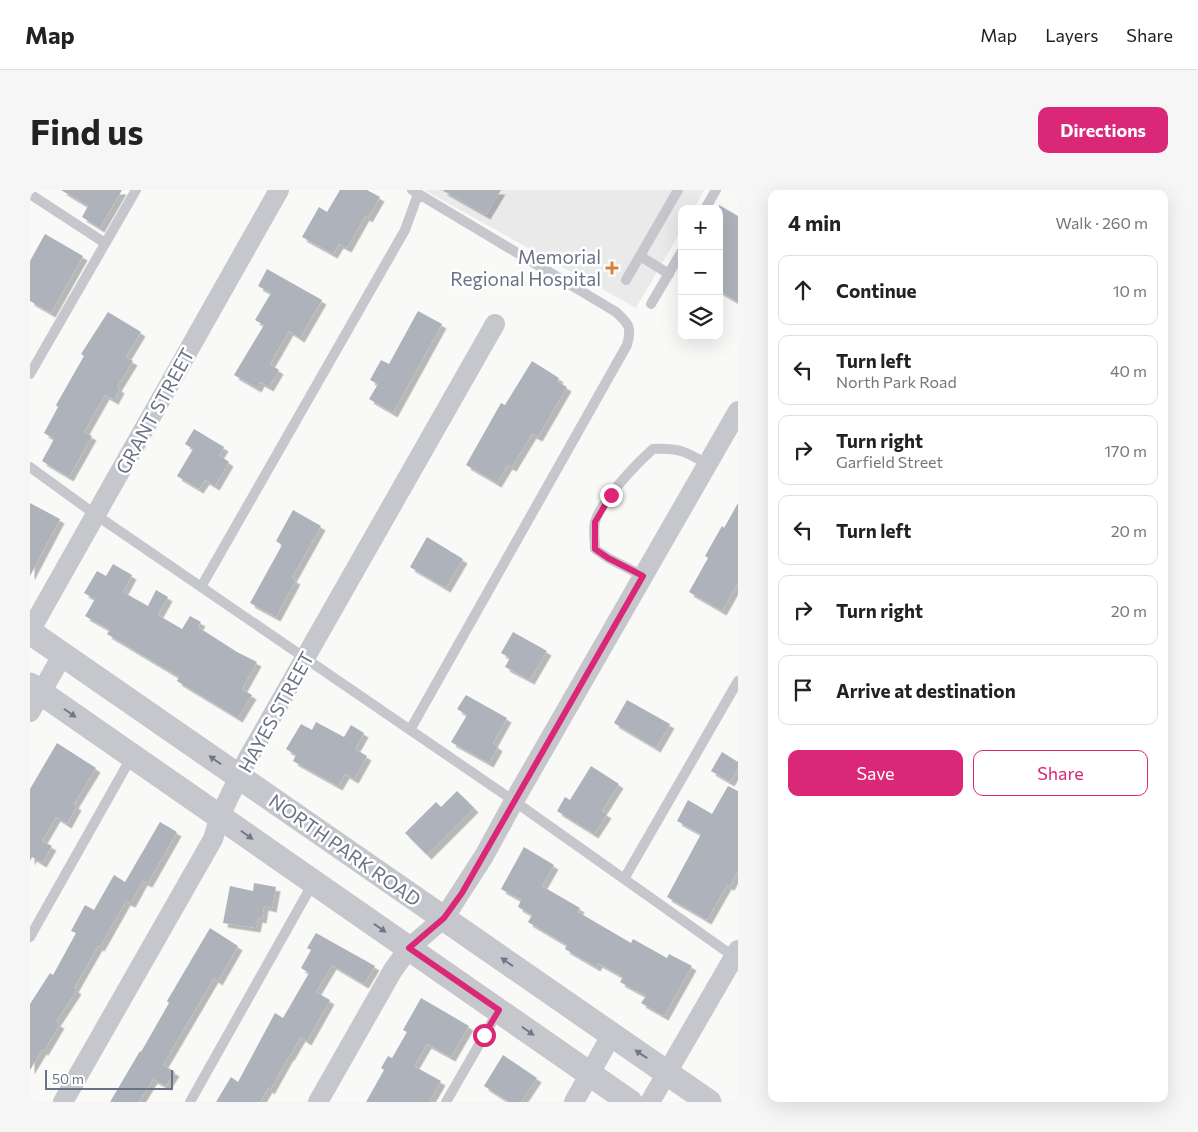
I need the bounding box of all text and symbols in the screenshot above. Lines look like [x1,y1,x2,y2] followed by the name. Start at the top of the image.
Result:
[25,20,75,49] text: Map
[980,24,1017,46] text: Map
[1045,24,1098,46] text: Layers
[1126,24,1173,46] text: Share
[1038,107,1168,153] button: Directions
[30,109,144,152] text: Find us
[678,205,723,340] map controls
[678,205,723,250] button: +
[788,210,841,235] text: 4 min
[1056,213,1148,232] text: Walk · 260 m
[450,245,601,290] place label: Memorial Regional Hospital
[678,250,723,295] button: −
[605,261,619,275] marker: Memorial Regional Hospital
[789,276,817,304] icon: ahead
[836,279,916,302] text: Continue
[1113,281,1147,300] text: 10 m
[678,295,723,340] button: layers
[110,344,199,478] street label: GRANT STREET
[836,349,911,372] text: Turn left
[789,356,817,384] icon: left
[1110,361,1147,380] text: 40 m
[836,372,957,391] text: North Park Road
[836,429,923,452] text: Turn right
[789,436,817,464] icon: right
[1104,441,1147,460] text: 170 m
[836,452,943,471] text: Garfield Street
[600,484,623,507] route end
[789,516,817,544] icon: left
[836,519,911,542] text: Turn left
[1111,521,1147,540] text: 20 m
[789,596,817,624] icon: right
[836,599,923,622] text: Turn right
[1111,601,1147,620] text: 20 m
[233,647,318,776] street label: HAYES STREET
[789,676,817,704] icon: arrive
[836,679,1016,702] text: Arrive at destination
[63,708,77,718] one-way arrow
[788,750,963,796] button: Save
[973,750,1148,796] button: Share
[208,755,222,765] one-way arrow
[265,789,426,911] street label: NORTH PARK ROAD
[240,830,254,840] one-way arrow
[374,923,387,933] one-way arrow
[500,957,514,967] one-way arrow
[473,1024,496,1047] route start
[521,1026,535,1036] one-way arrow
[634,1049,647,1059] one-way arrow
[45,1067,172,1090] scale bar
[52,1070,84,1087] text: 50 m

